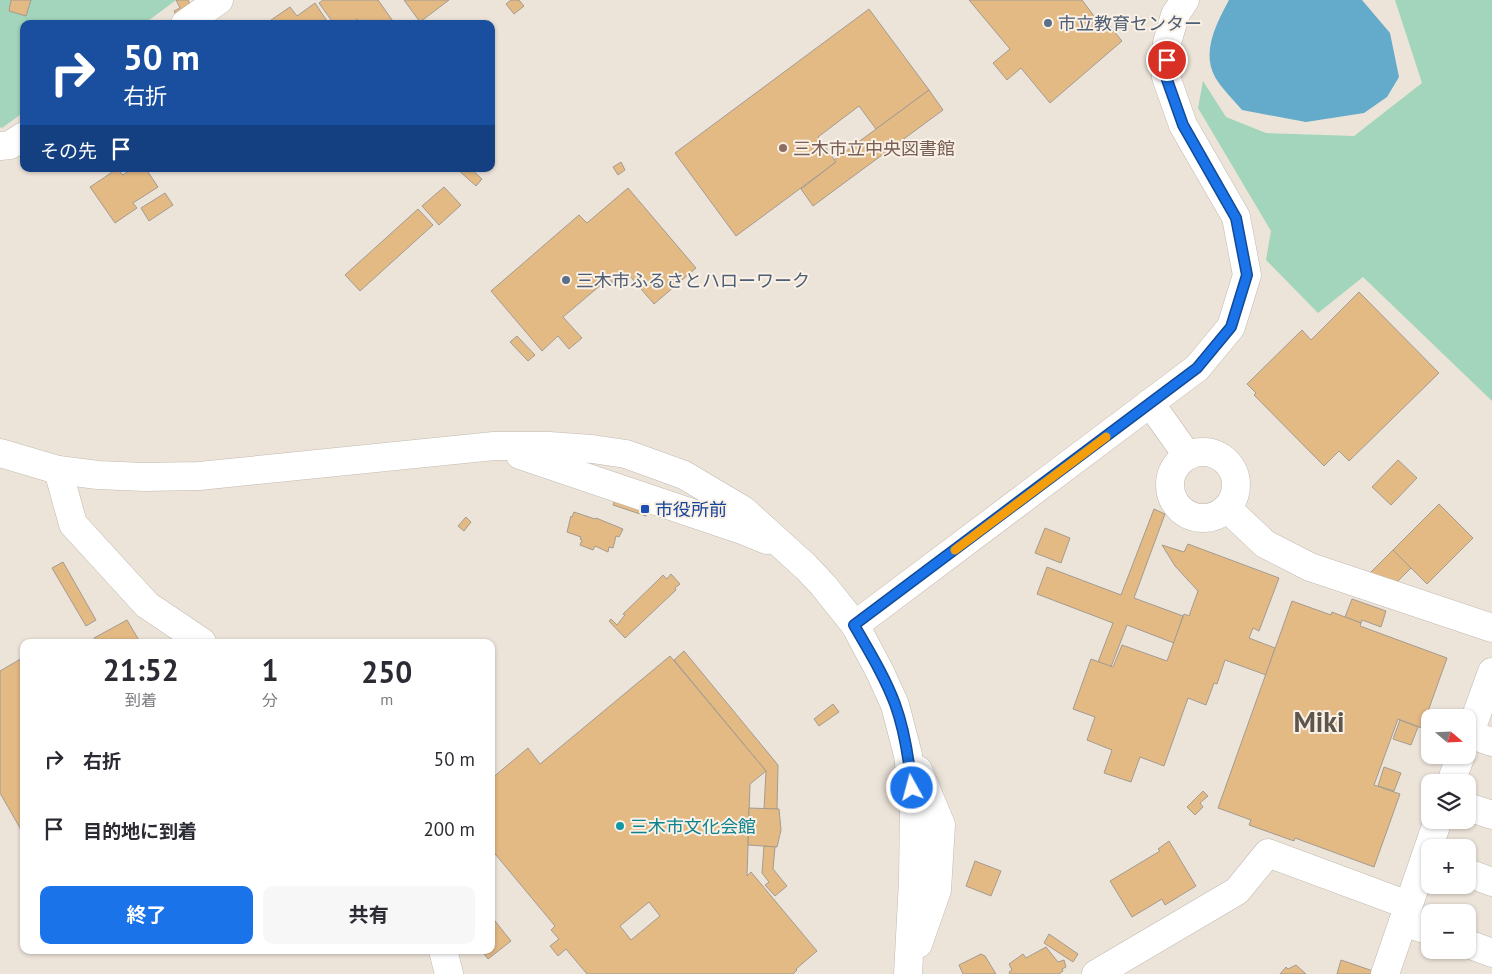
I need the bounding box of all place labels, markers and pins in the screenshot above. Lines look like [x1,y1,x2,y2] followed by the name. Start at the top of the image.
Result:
[1058,12,1202,35] place label: 市立教育センター
[1042,17,1054,29] marker: 市立教育センター
[1146,39,1188,81] pin
[793,137,955,160] place label: 三木市立中央図書館
[777,142,789,154] marker: 三木市立中央図書館
[576,269,810,292] place label: 三木市ふるさとハローワーク
[560,274,572,286] marker: 三木市ふるさとハローワーク
[655,498,727,521] place label: 市役所前
[639,503,651,515] marker: 市役所前
[630,815,756,838] place label: 三木市文化会館
[614,820,626,832] marker: 三木市文化会館

